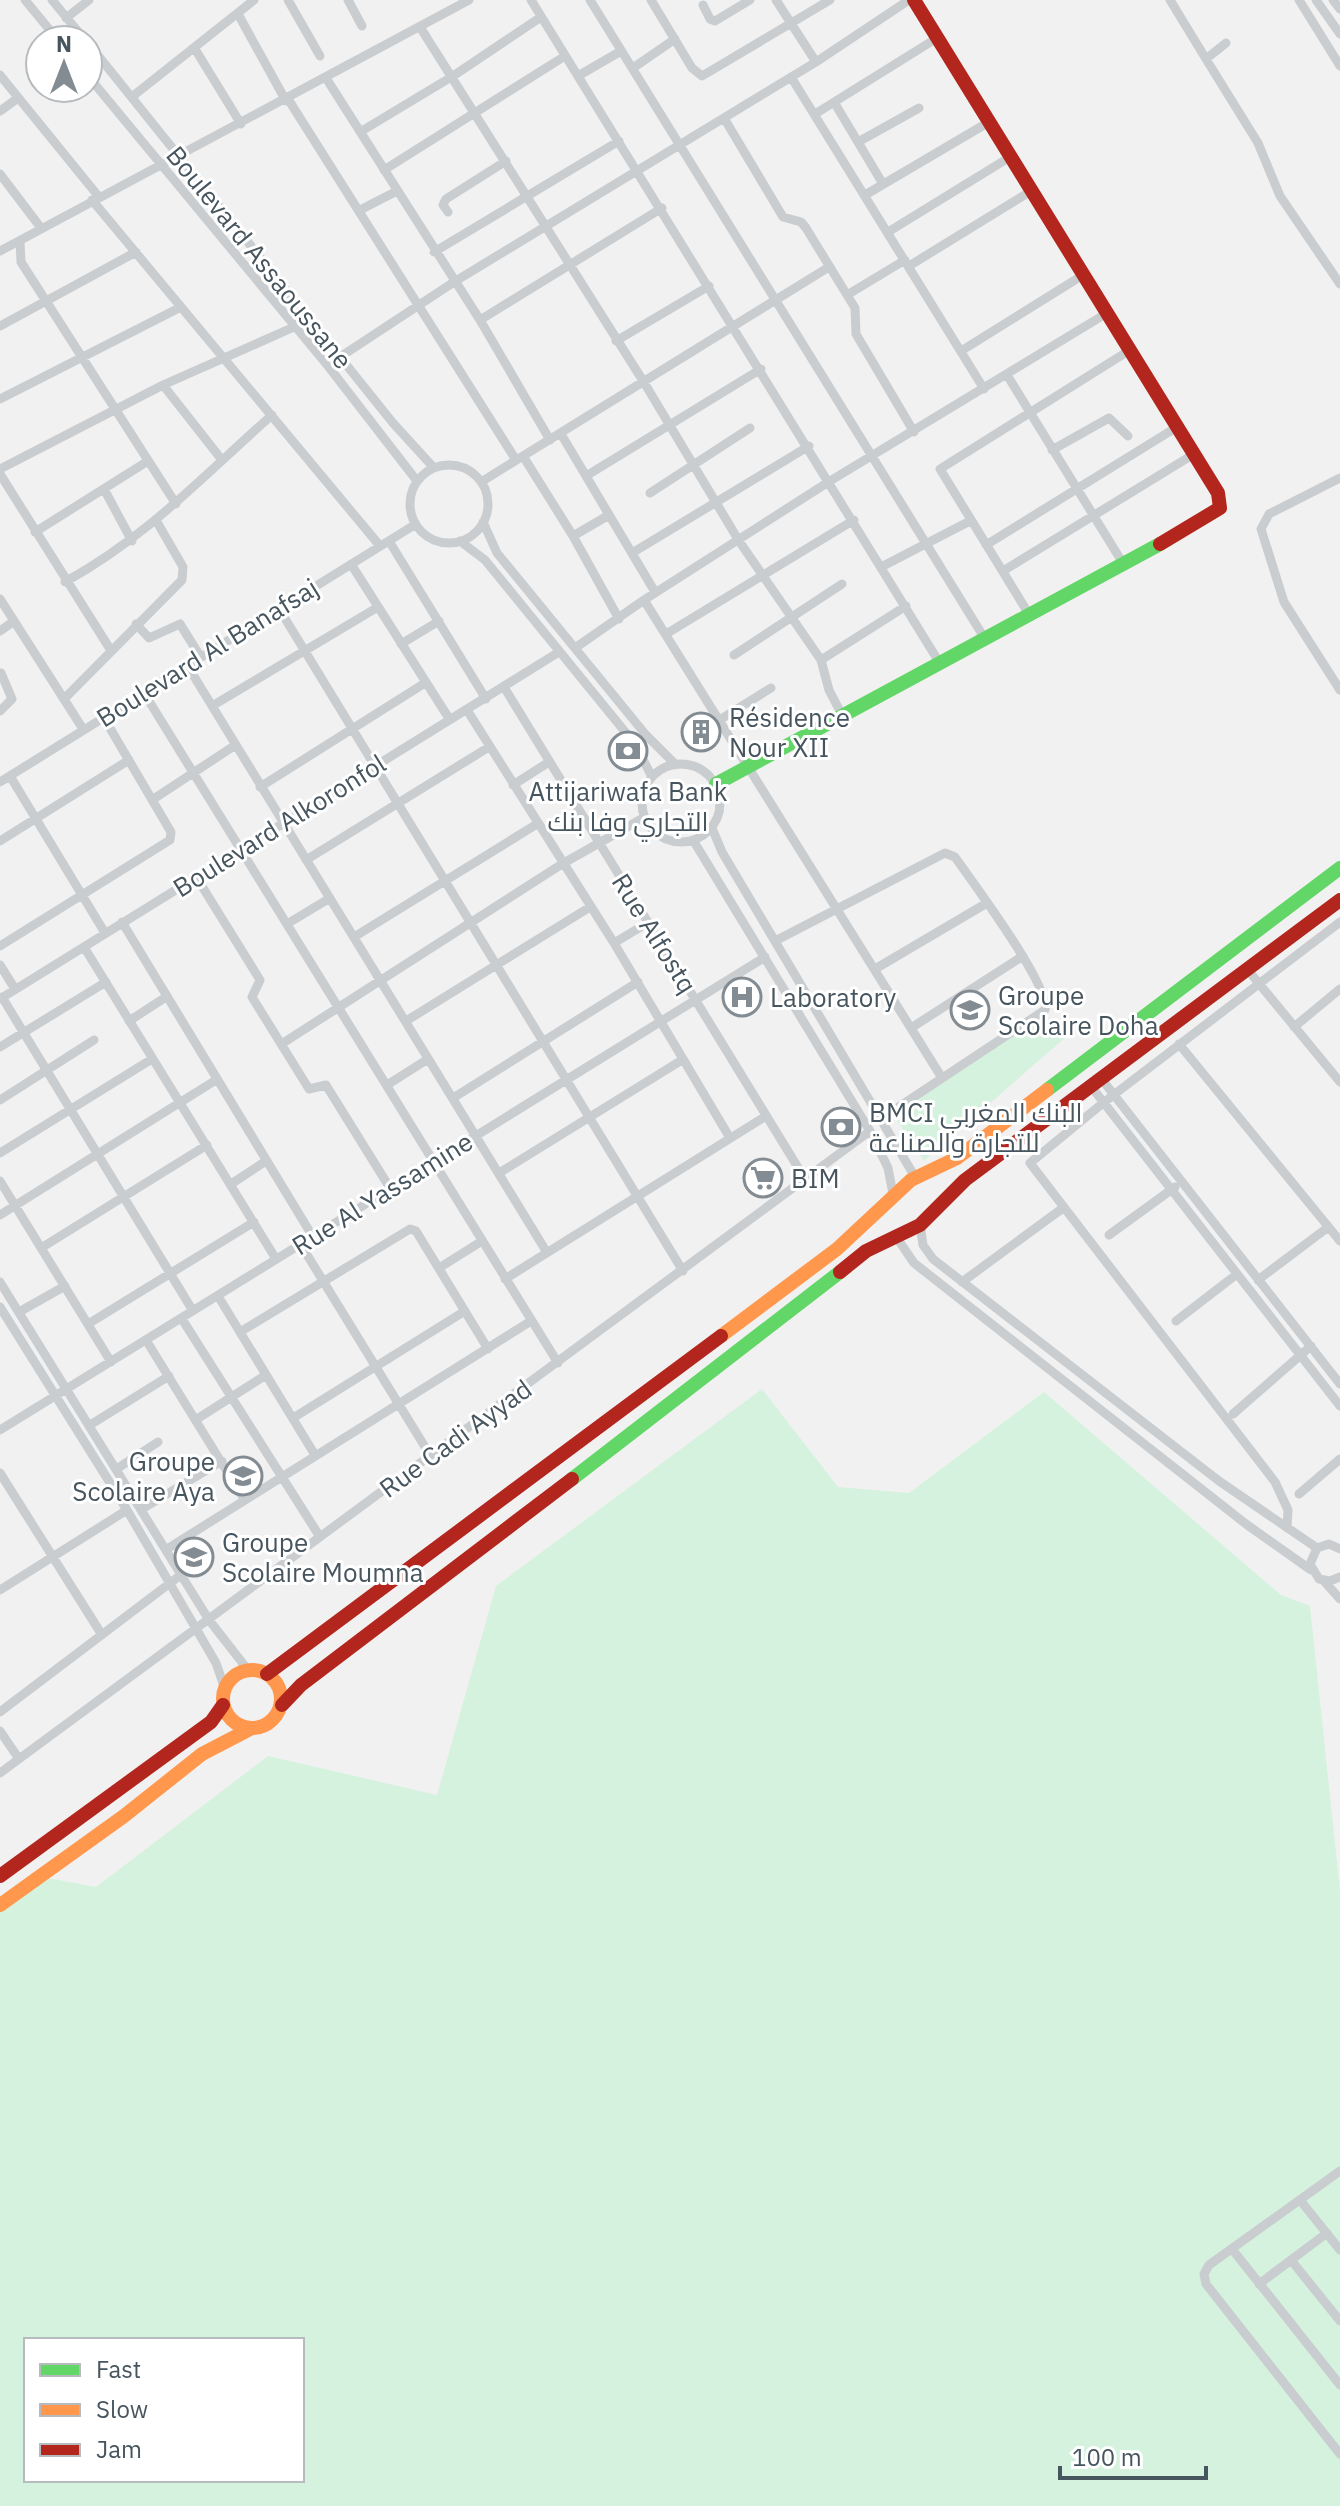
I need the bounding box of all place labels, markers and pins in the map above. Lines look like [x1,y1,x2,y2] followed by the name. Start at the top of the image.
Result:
[729,700,850,764] place label: Résidence Nour XII
[680,711,722,753] building icon: Résidence Nour XII
[607,730,649,772] bank icon: Attijariwafa Bank التجاري وفا بنك
[529,774,728,842] place label: Attijariwafa Bank التجاري وفا بنك
[721,976,763,1018] hospital icon: Laboratory
[998,978,1159,1042] place label: Groupe Scolaire Doha
[770,980,896,1014] place label: Laboratory
[949,989,991,1031] school or university icon: Groupe Scolaire Doha
[869,1095,1083,1159] place label: BMCI البنك المغربي للتجارة والصناعة
[820,1106,862,1148] bank icon: BMCI البنك المغربي للتجارة والصناعة
[742,1157,784,1199] supermarket icon: BIM
[791,1161,840,1195] place label: BIM
[72,1444,215,1508] place label: Groupe Scolaire Aya
[222,1455,264,1497] school or university icon: Groupe Scolaire Aya
[222,1525,424,1589] place label: Groupe Scolaire Moumna
[173,1536,215,1578] school or university icon: Groupe Scolaire Moumna

